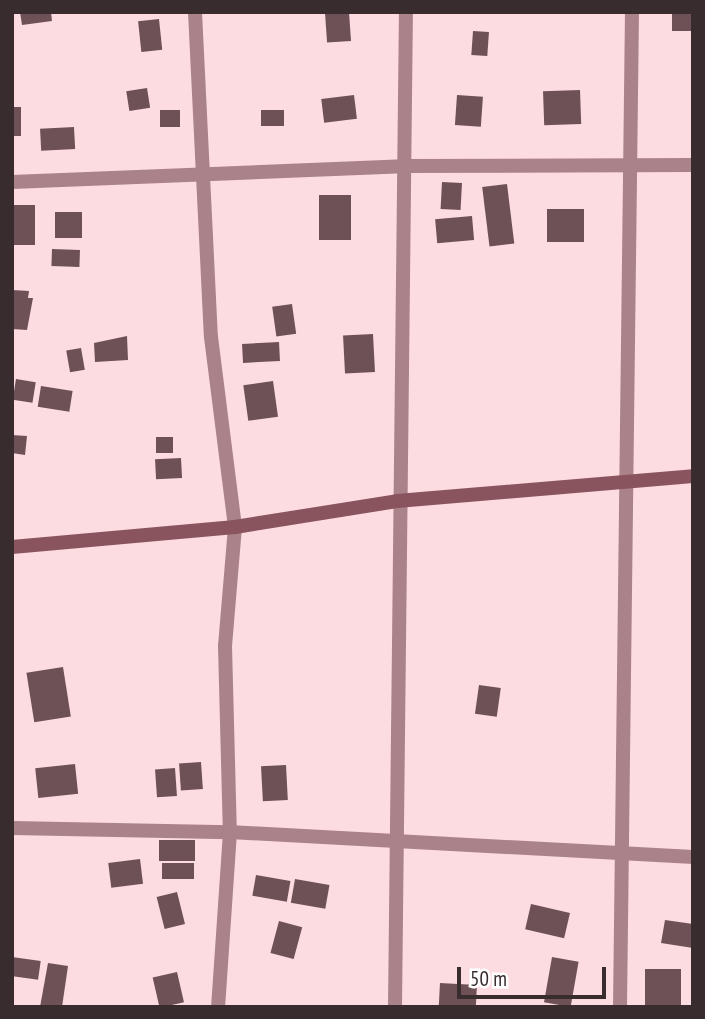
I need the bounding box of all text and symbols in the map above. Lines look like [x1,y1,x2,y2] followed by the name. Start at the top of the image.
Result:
[460,953,609,997] scale bar
[470,965,507,992] text: 50 m

